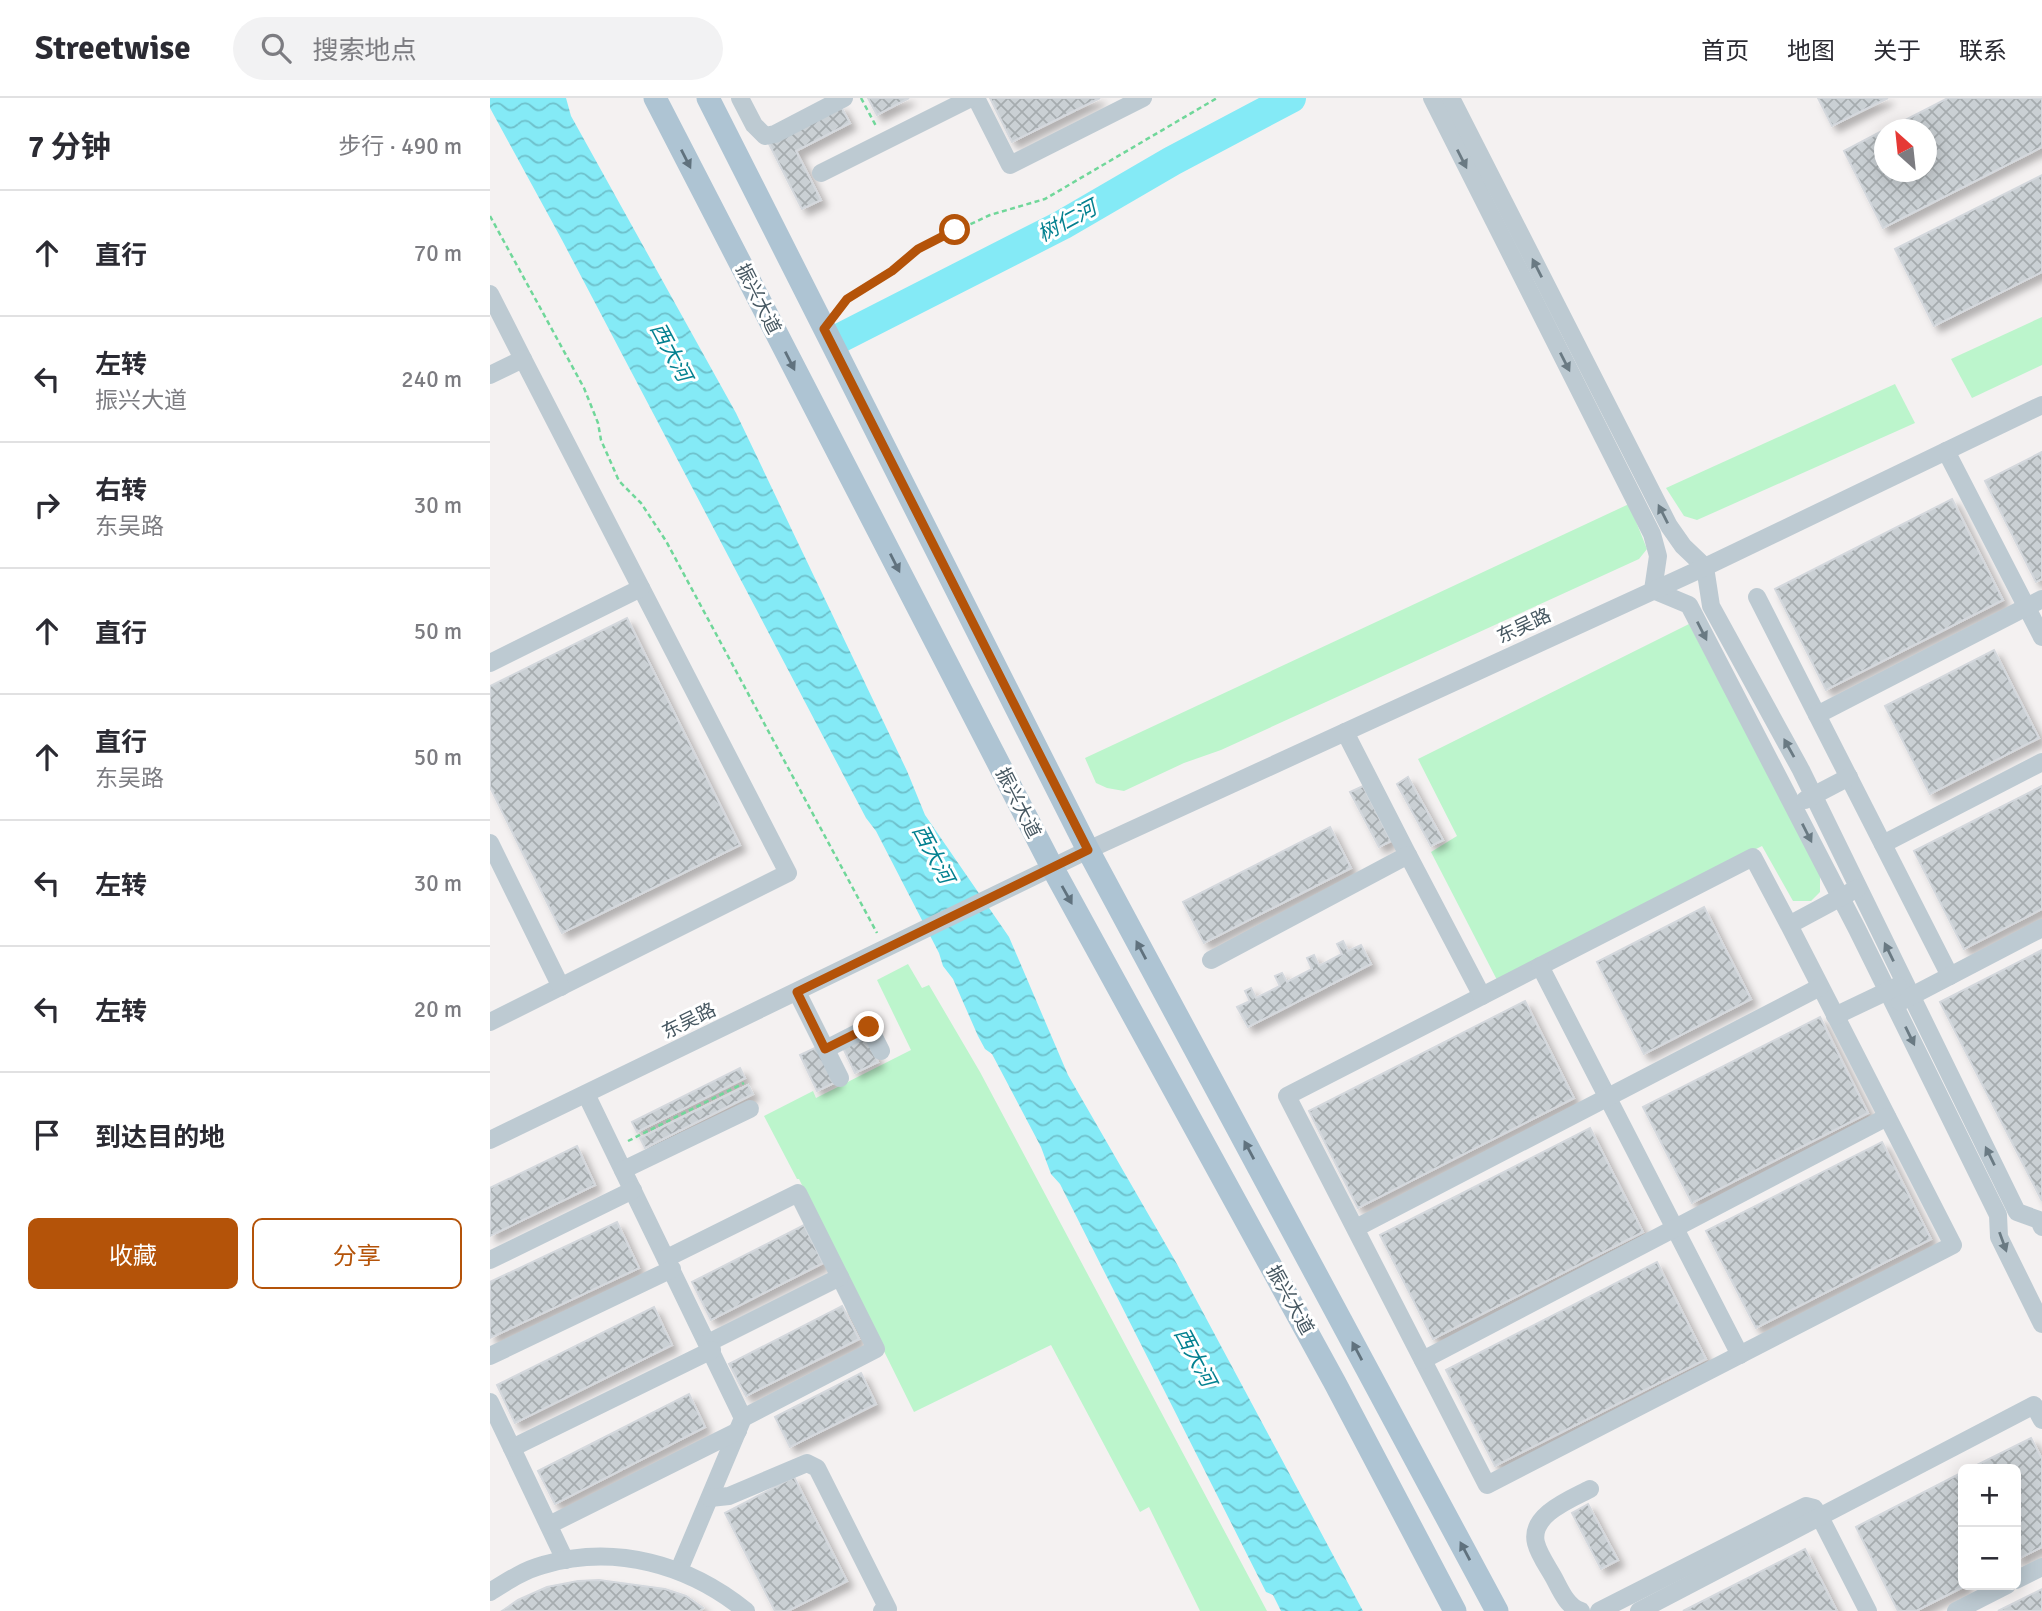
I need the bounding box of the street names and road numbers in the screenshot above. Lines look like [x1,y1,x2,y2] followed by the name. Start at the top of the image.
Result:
[730,260,786,338] street label: 振兴大道
[1493,603,1555,649] street label: 东吴路
[990,764,1046,842] street label: 振兴大道
[658,998,720,1044] street label: 东吴路
[1261,1261,1319,1339] street label: 振兴大道

